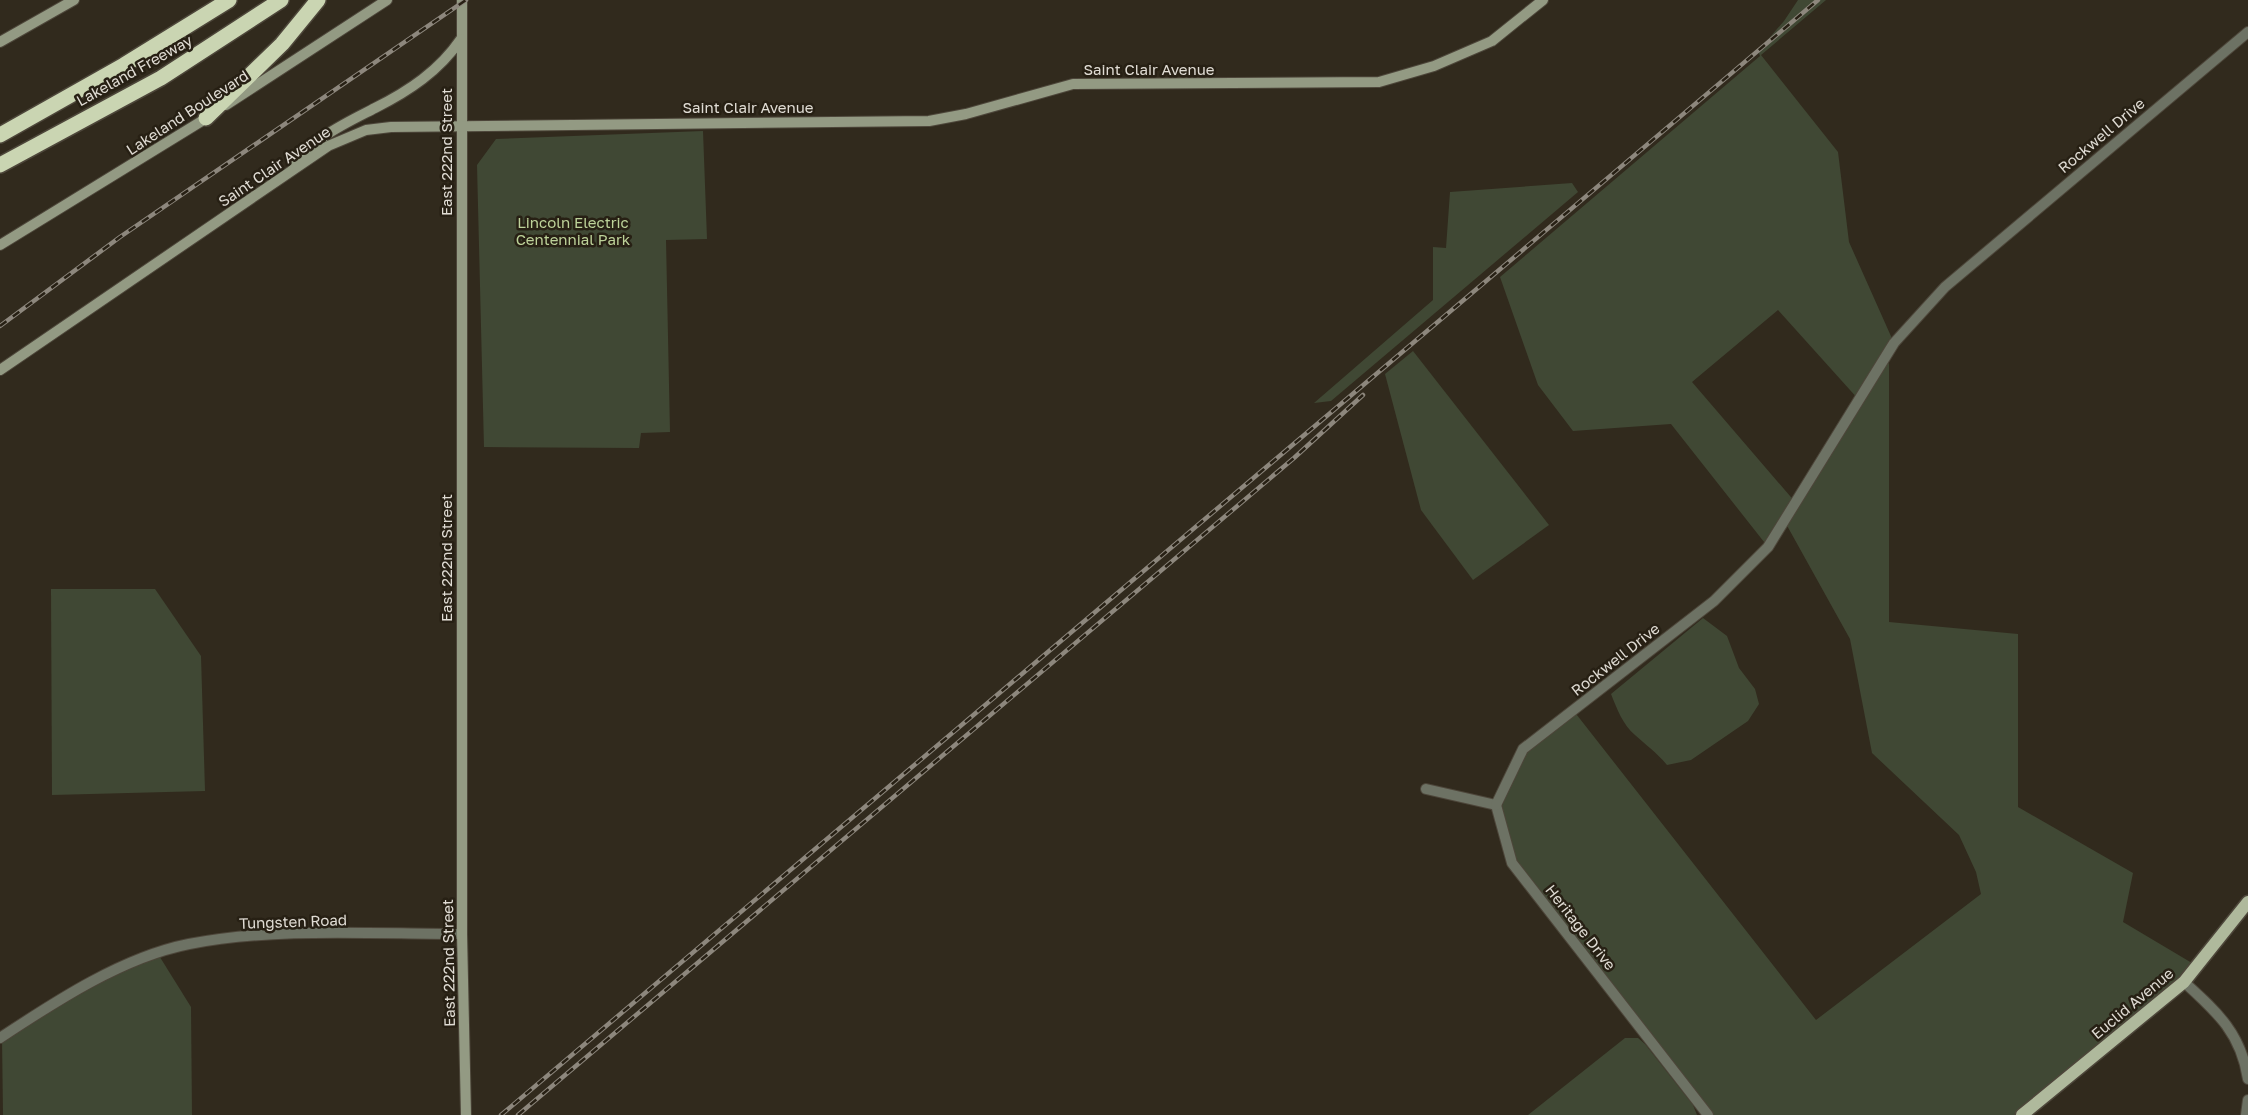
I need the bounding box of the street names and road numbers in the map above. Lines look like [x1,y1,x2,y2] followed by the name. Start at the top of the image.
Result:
[73,30,196,109] street label: Lakeland Freeway
[1084,60,1215,78] street label: Saint Clair Avenue
[123,66,251,158] street label: Lakeland Boulevard
[437,88,455,216] street label: East 222nd Street
[2054,94,2148,176] street label: Rockwell Drive
[683,98,814,116] street label: Saint Clair Avenue
[215,122,334,210] street label: Saint Clair Avenue
[437,494,455,622] street label: East 222nd Street
[1567,619,1663,699] street label: Rockwell Drive
[1542,881,1620,973] street label: Heritage Drive
[438,899,458,1027] street label: East 222nd Street
[239,910,347,932] street label: Tungsten Road
[2087,963,2177,1042] street label: Euclid Avenue

